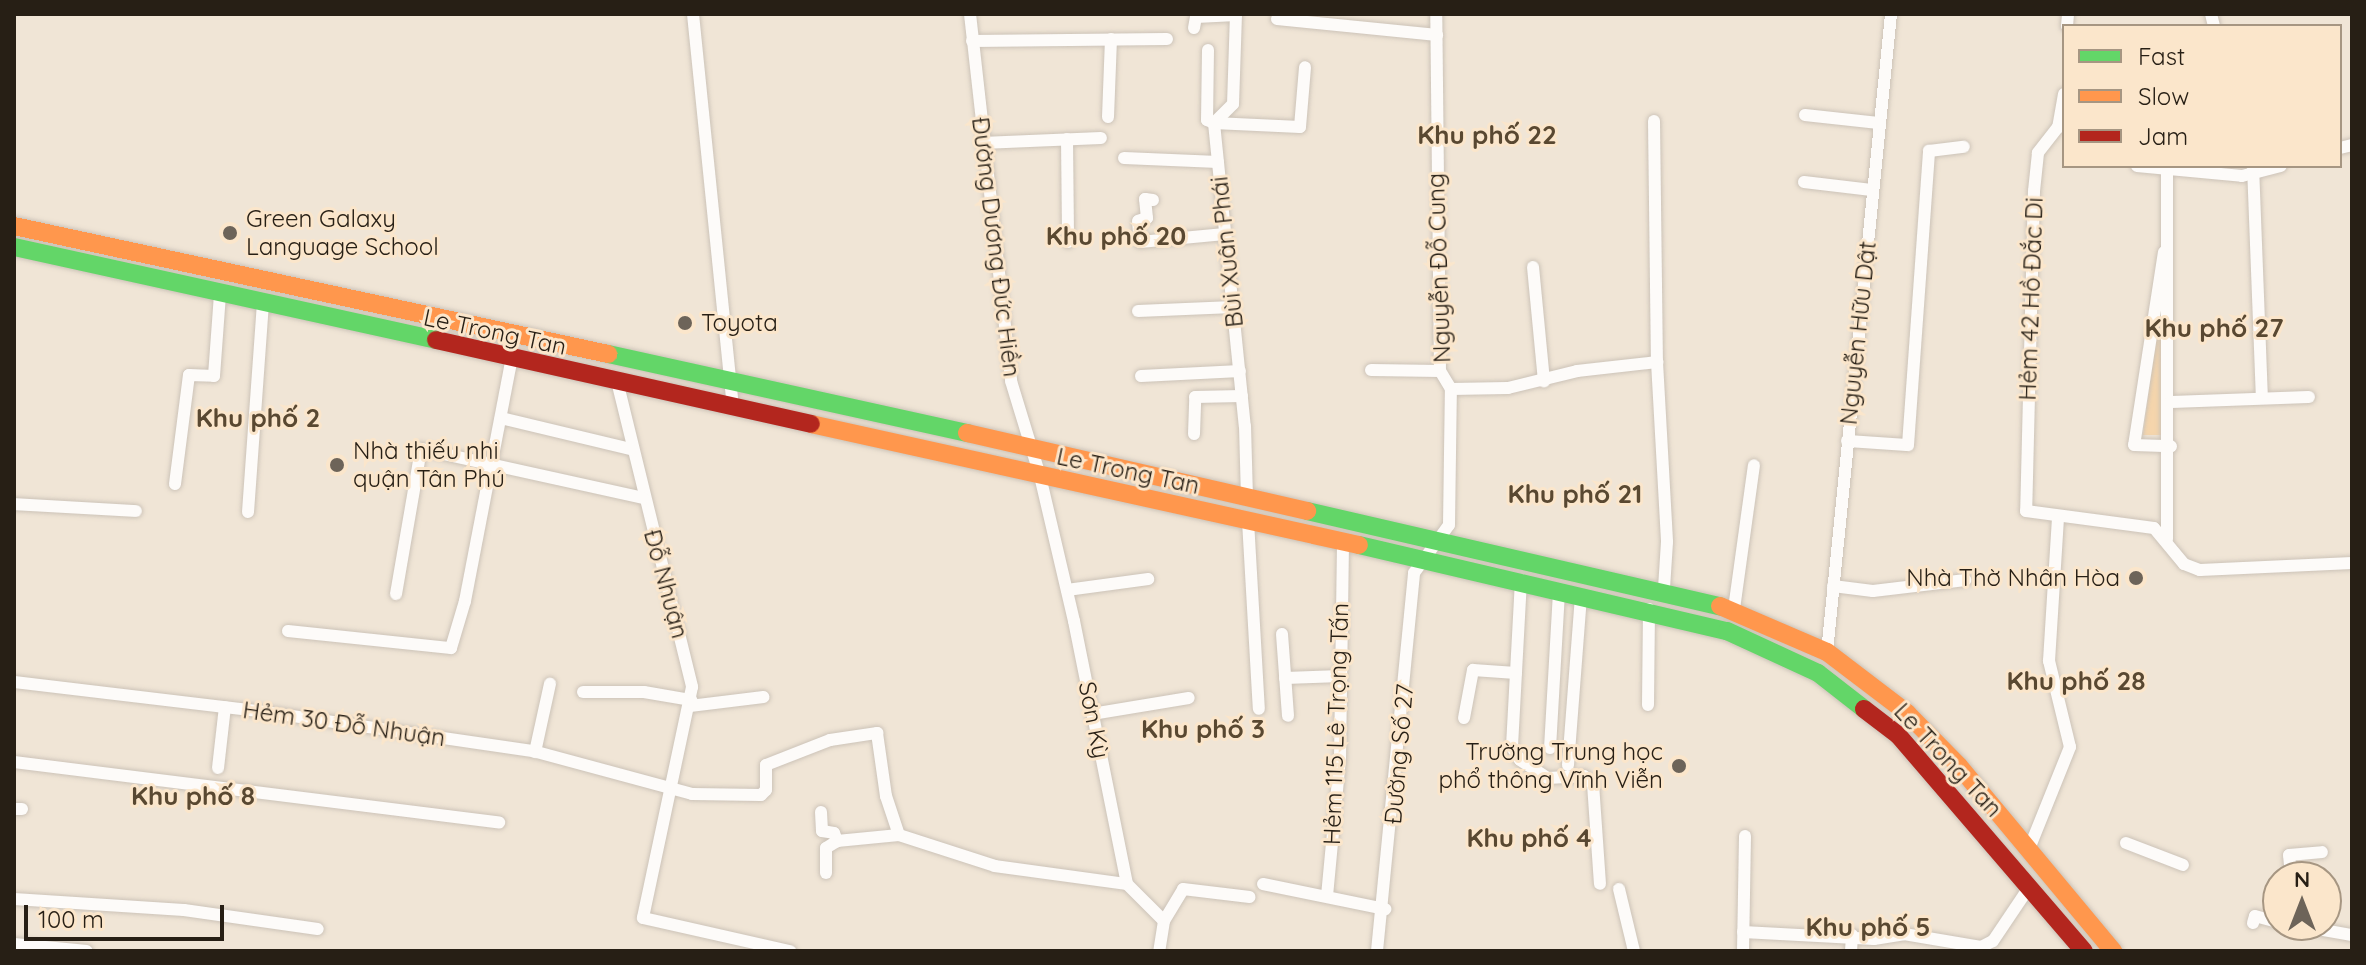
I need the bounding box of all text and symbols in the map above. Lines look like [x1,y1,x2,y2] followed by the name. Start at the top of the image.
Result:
[2062,24,2342,168] legend
[2138,41,2185,71] text: Fast
[2138,81,2189,111] text: Slow
[966,116,1026,378] street label: Đường Dương Đức Hiền
[1417,119,1557,151] district label: Khu phố 22
[2138,121,2188,151] text: Jam
[1421,173,1457,363] street label: Nguyễn Đỗ Cung
[1205,175,1249,329] street label: Bùi Xuân Phái
[2013,197,2049,401] street label: Hẻm 42 Hồ Đắc Di
[246,205,439,261] place label: Green Galaxy Language School
[1046,220,1186,252] district label: Khu phố 20
[221,224,239,242] marker: Green Galaxy Language School
[1834,240,1882,426] street label: Nguyễn Hữu Dật
[421,303,569,361] street label: Le Trong Tan
[701,309,778,337] place label: Toyota
[2145,312,2283,344] district label: Khu phố 27
[676,314,694,332] marker: Toyota
[196,402,320,434] district label: Khu phố 2
[353,437,505,493] place label: Nhà thiếu nhi quận Tân Phú
[1054,442,1202,500] street label: Le Trong Tan
[328,456,346,474] marker: Nhà thiếu nhi quận Tân Phú
[1508,478,1642,510] district label: Khu phố 21
[638,526,694,642] street label: Đỗ Nhuận
[1906,564,2120,592] place label: Nhà Thờ Nhân Hòa
[2127,569,2145,587] marker: Nhà Thờ Nhân Hòa
[1317,602,1355,846] street label: Hẻm 115 Lê Trọng Tấn
[2007,665,2145,697] district label: Khu phố 28
[1072,679,1116,761] street label: Sơn Kỳ
[1379,683,1419,825] street label: Đường Số 27
[241,696,447,752] street label: Hẻm 30 Đỗ Nhuận
[1888,697,2008,823] street label: Le Trong Tan
[1141,713,1265,745] district label: Khu phố 3
[1438,738,1663,794] place label: Trường Trung học phổ thông Vĩnh Viễn
[1670,757,1688,775] marker: Trường Trung học phổ thông Vĩnh Viễn
[131,780,255,812] district label: Khu phố 8
[1466,822,1592,854] district label: Khu phố 4
[2262,861,2342,941] north arrow
[2294,865,2310,893] text: N
[28,889,228,939] scale bar
[38,904,104,934] text: 100 m
[1806,911,1930,943] district label: Khu phố 5

